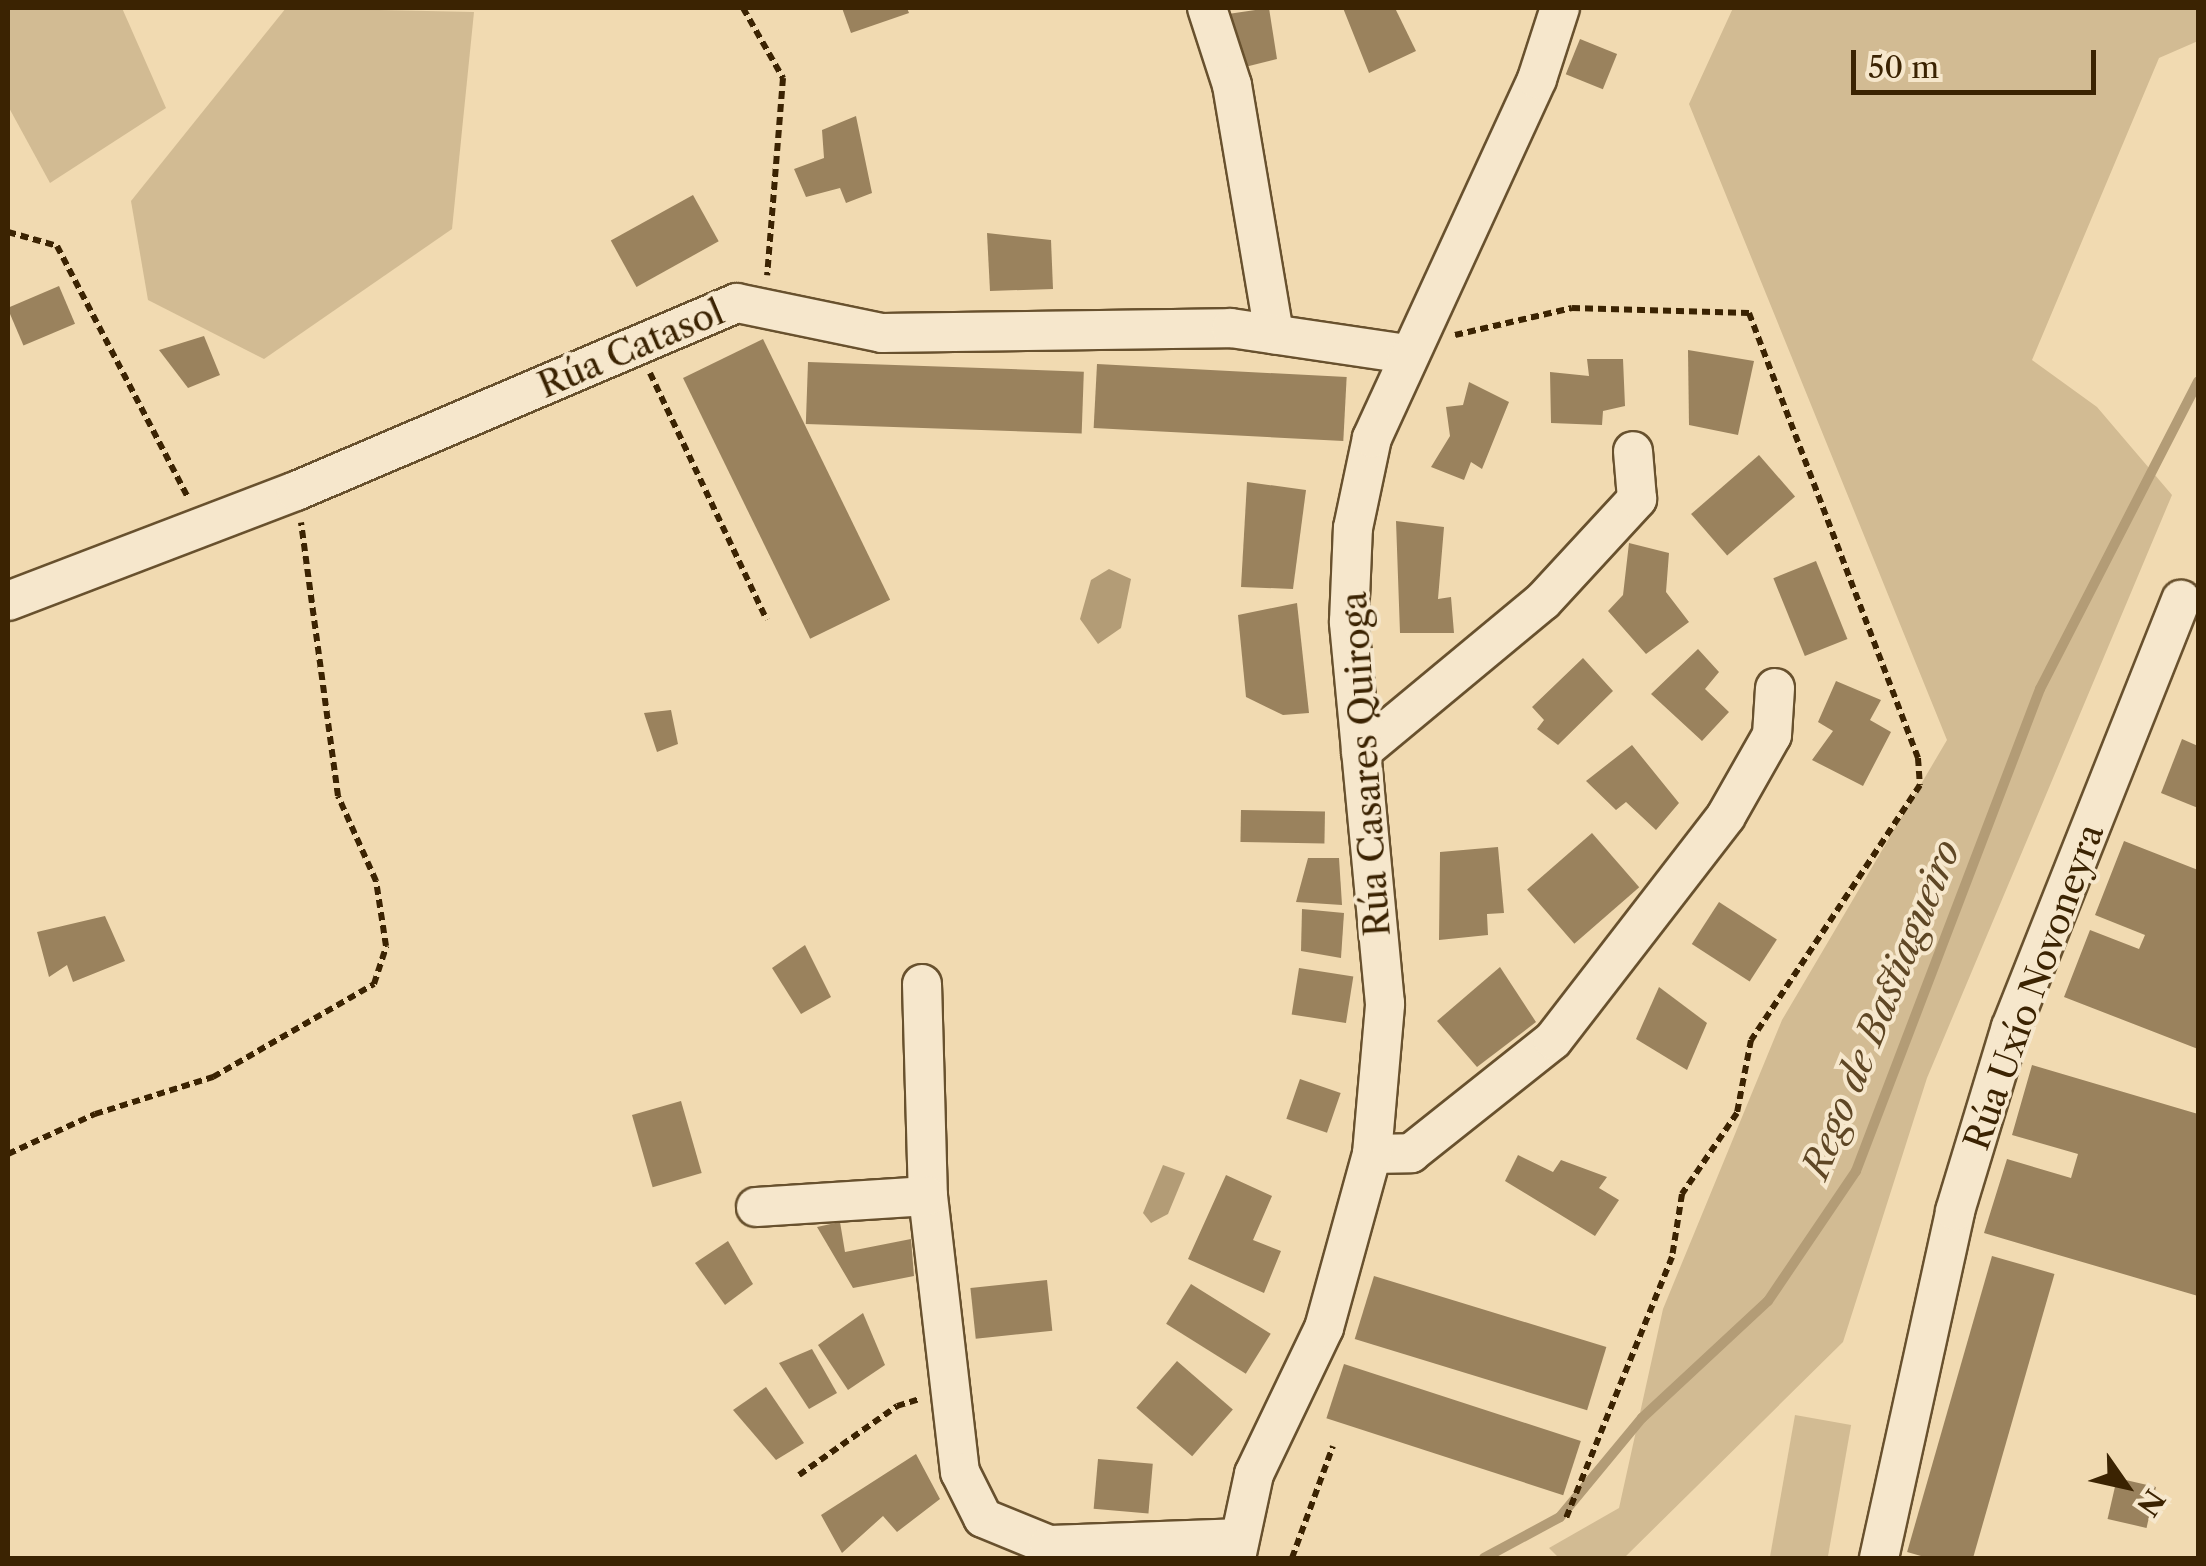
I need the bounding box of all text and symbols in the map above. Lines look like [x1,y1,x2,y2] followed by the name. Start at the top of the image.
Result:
[1856,30,2101,92] scale bar
[1868,49,1939,86] text: 50 m
[532,291,730,407] street label: Rúa Catasol
[1333,590,1399,938] street label: Rúa Casares Quiroga
[1955,818,2113,1156] street label: Rúa Uxío Novoneyra
[1792,833,1970,1185] water label: Rego de Bastiagueiro
[2076,1436,2176,1536] north arrow
[2130,1483,2172,1522] text: N

